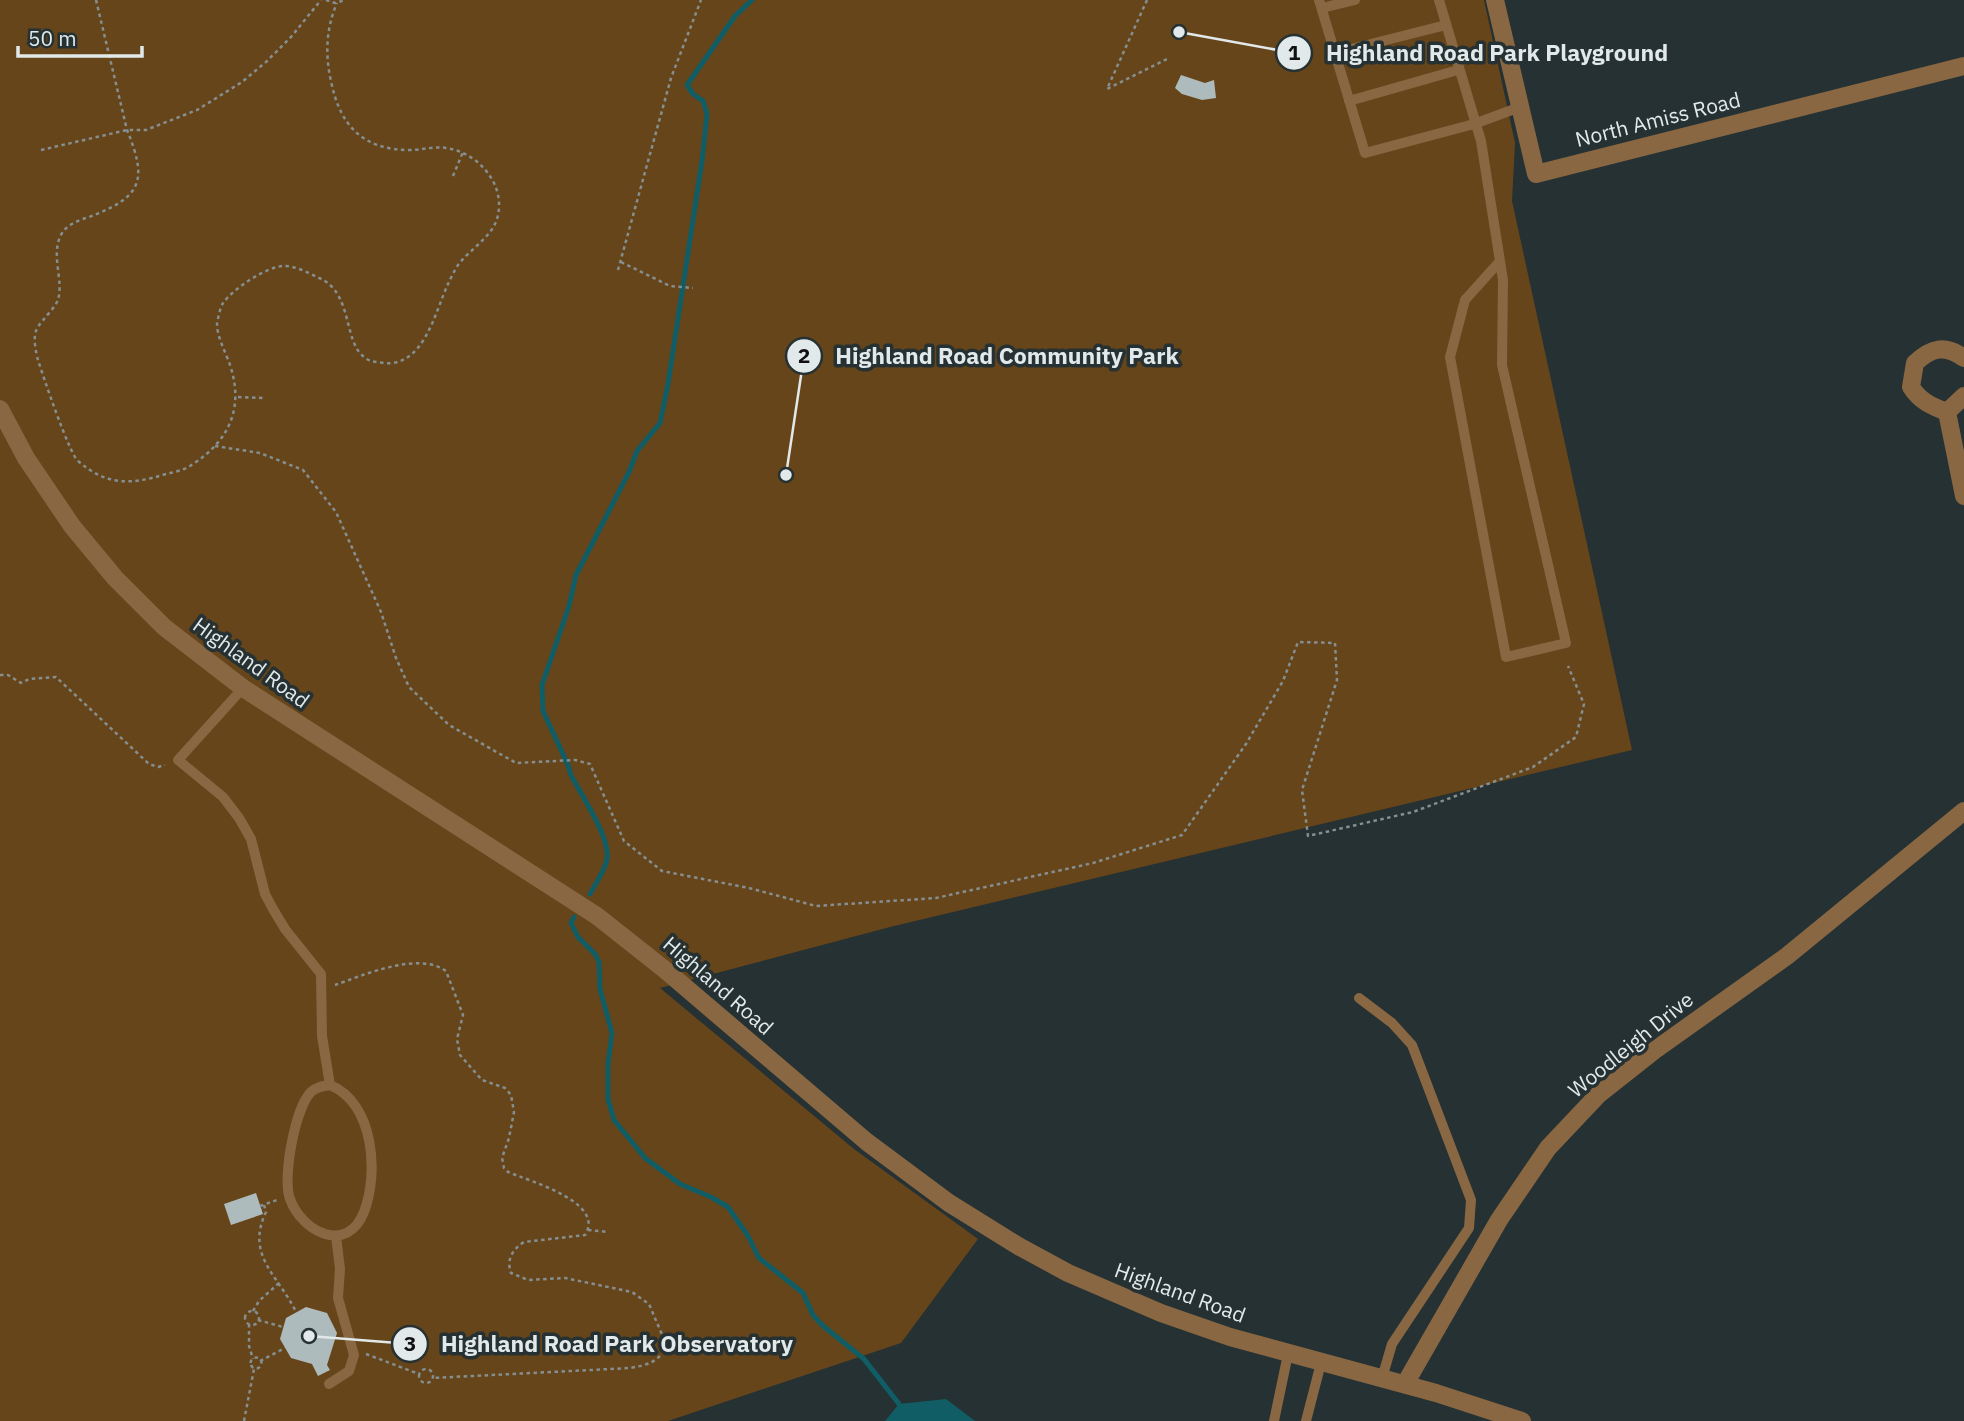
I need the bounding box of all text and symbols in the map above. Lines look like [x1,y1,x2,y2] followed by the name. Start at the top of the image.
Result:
[18,14,142,58] scale bar
[28,24,77,52] text: 50 m
[1277,31,1682,75] callout: Highland Road Park Playground
[1326,37,1668,67] text: Highland Road Park Playground
[1288,38,1301,66] text: 1
[1572,85,1743,153] street label: North Amiss Road
[787,334,1193,378] callout: Highland Road Community Park
[835,340,1179,370] text: Highland Road Community Park
[798,341,810,369] text: 2
[188,610,315,714] street label: Highland Road
[658,930,780,1041] street label: Highland Road
[1562,985,1699,1103] street label: Woodleigh Drive
[1111,1255,1250,1329] street label: Highland Road
[392,1322,807,1366] callout: Highland Road Park Observatory
[441,1328,794,1358] text: Highland Road Park Observatory
[404,1329,416,1357] text: 3

